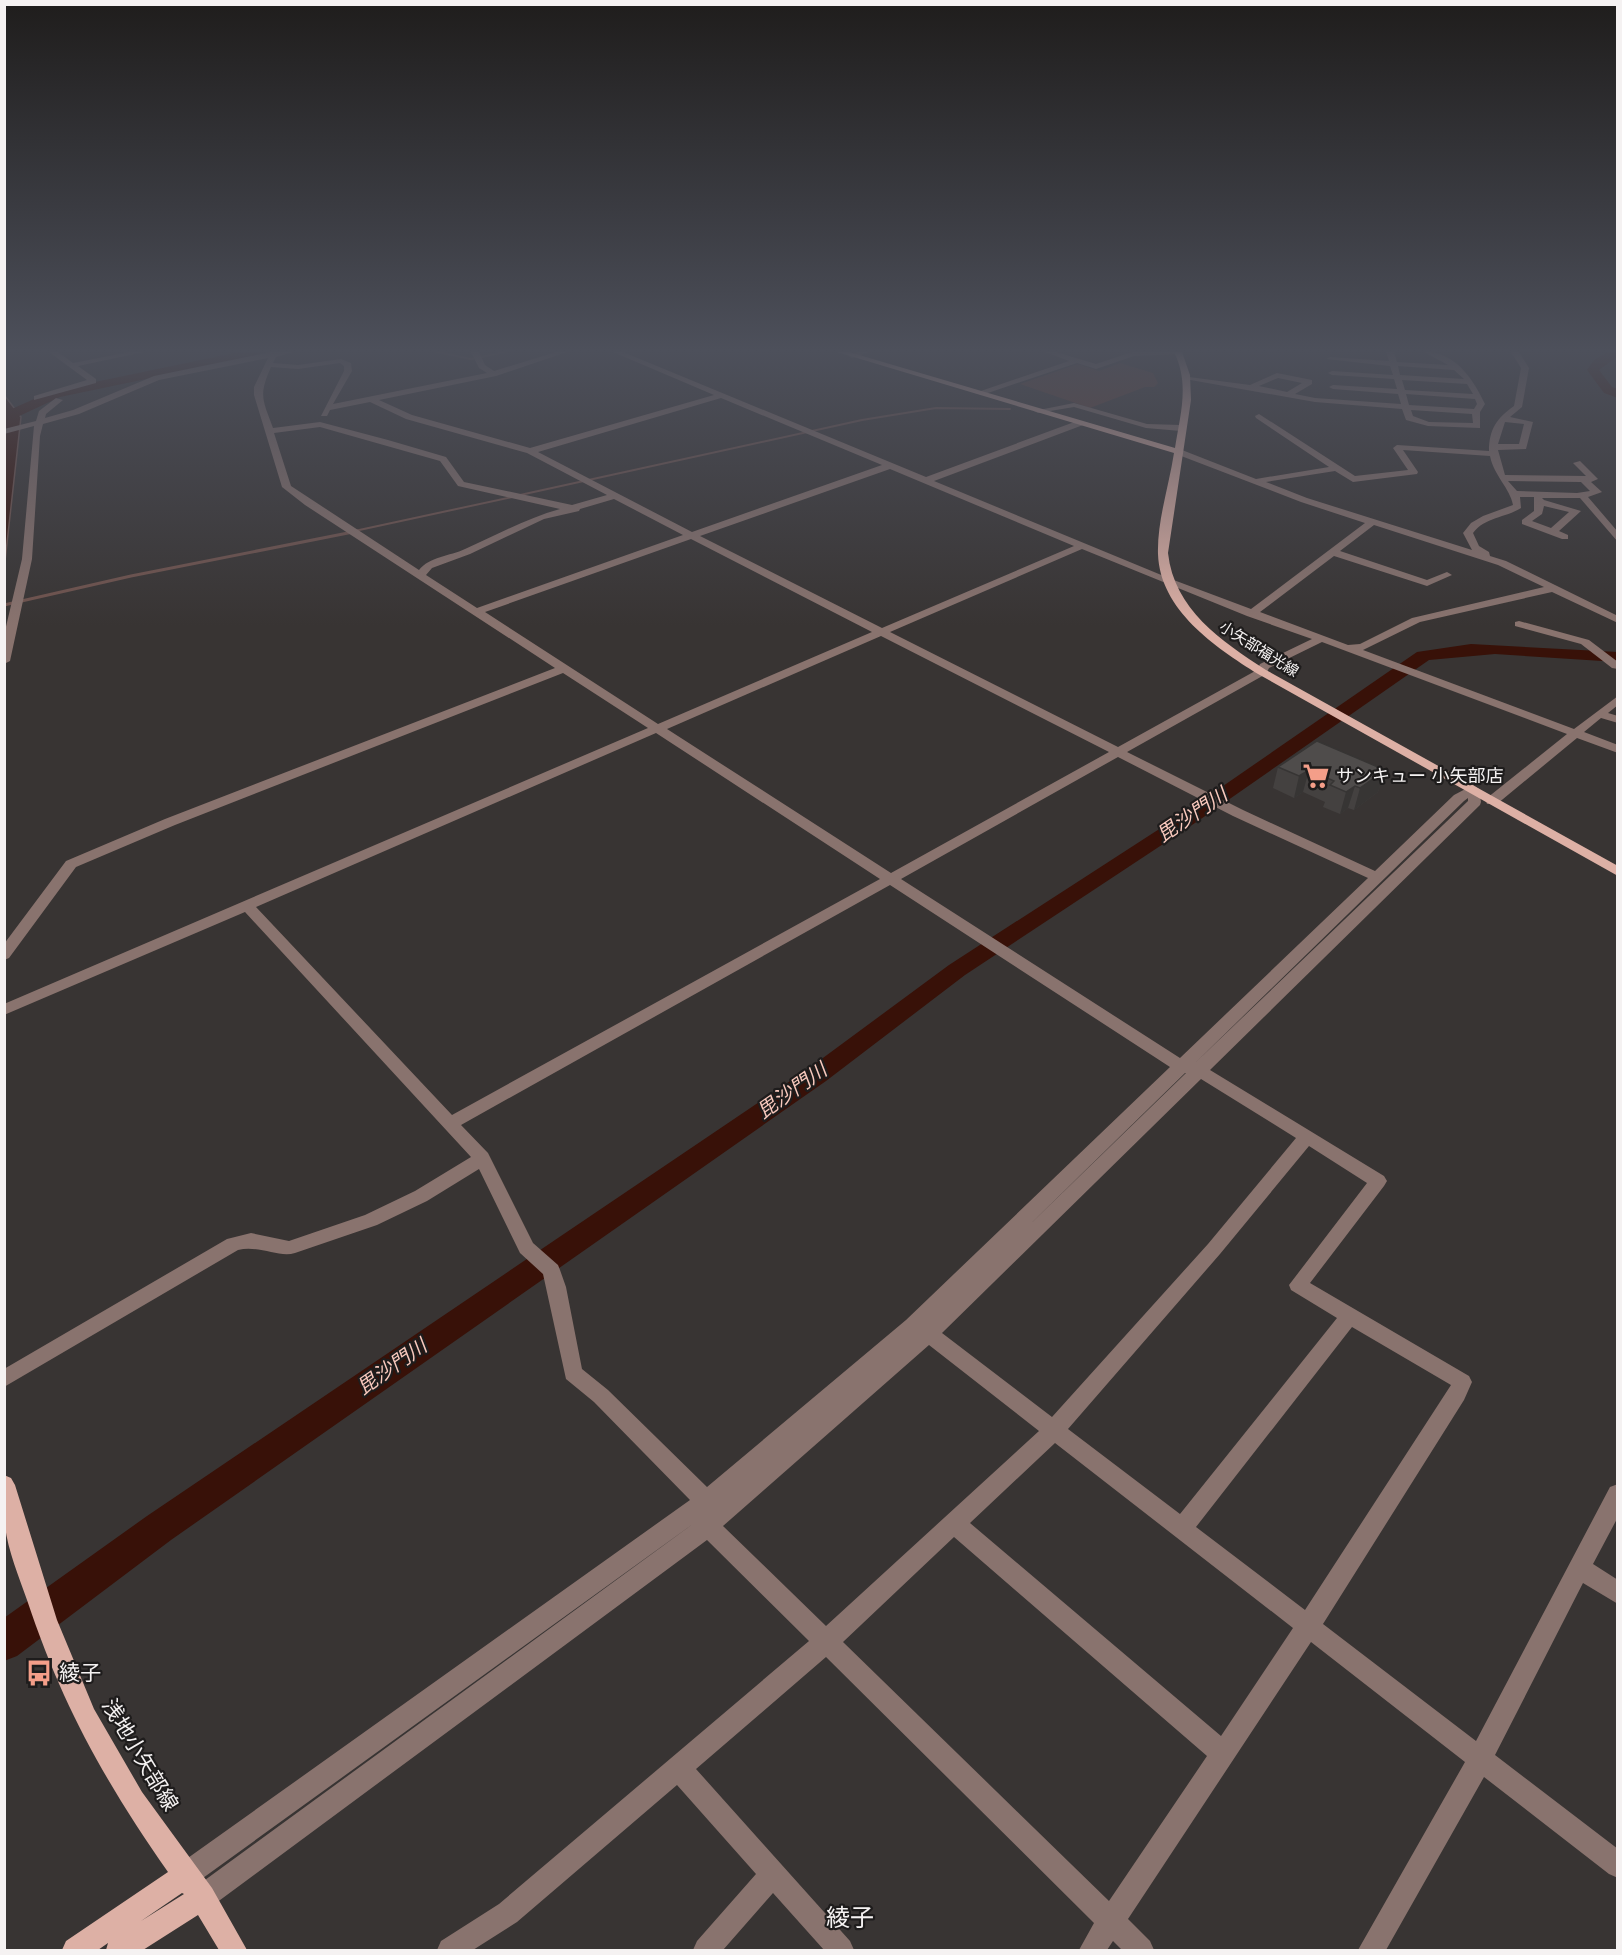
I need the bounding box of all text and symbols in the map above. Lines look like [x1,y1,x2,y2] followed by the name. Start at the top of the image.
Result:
[1215,616,1303,682] street label: 小矢部福光線
[1301,761,1331,791] supermarket icon: サンキュー 小矢部店
[1336,763,1503,789] place label: サンキュー 小矢部店
[1151,779,1235,849] water label: 毘沙門川
[751,1055,835,1126] water label: 毘沙門川
[351,1331,435,1402] water label: 毘沙門川
[24,1658,54,1688] bus stop icon: 綾子
[59,1658,101,1688] place label: 綾子
[95,1693,185,1817] street label: 浅地小矢部線
[826,1900,874,1935] district label: 綾子

